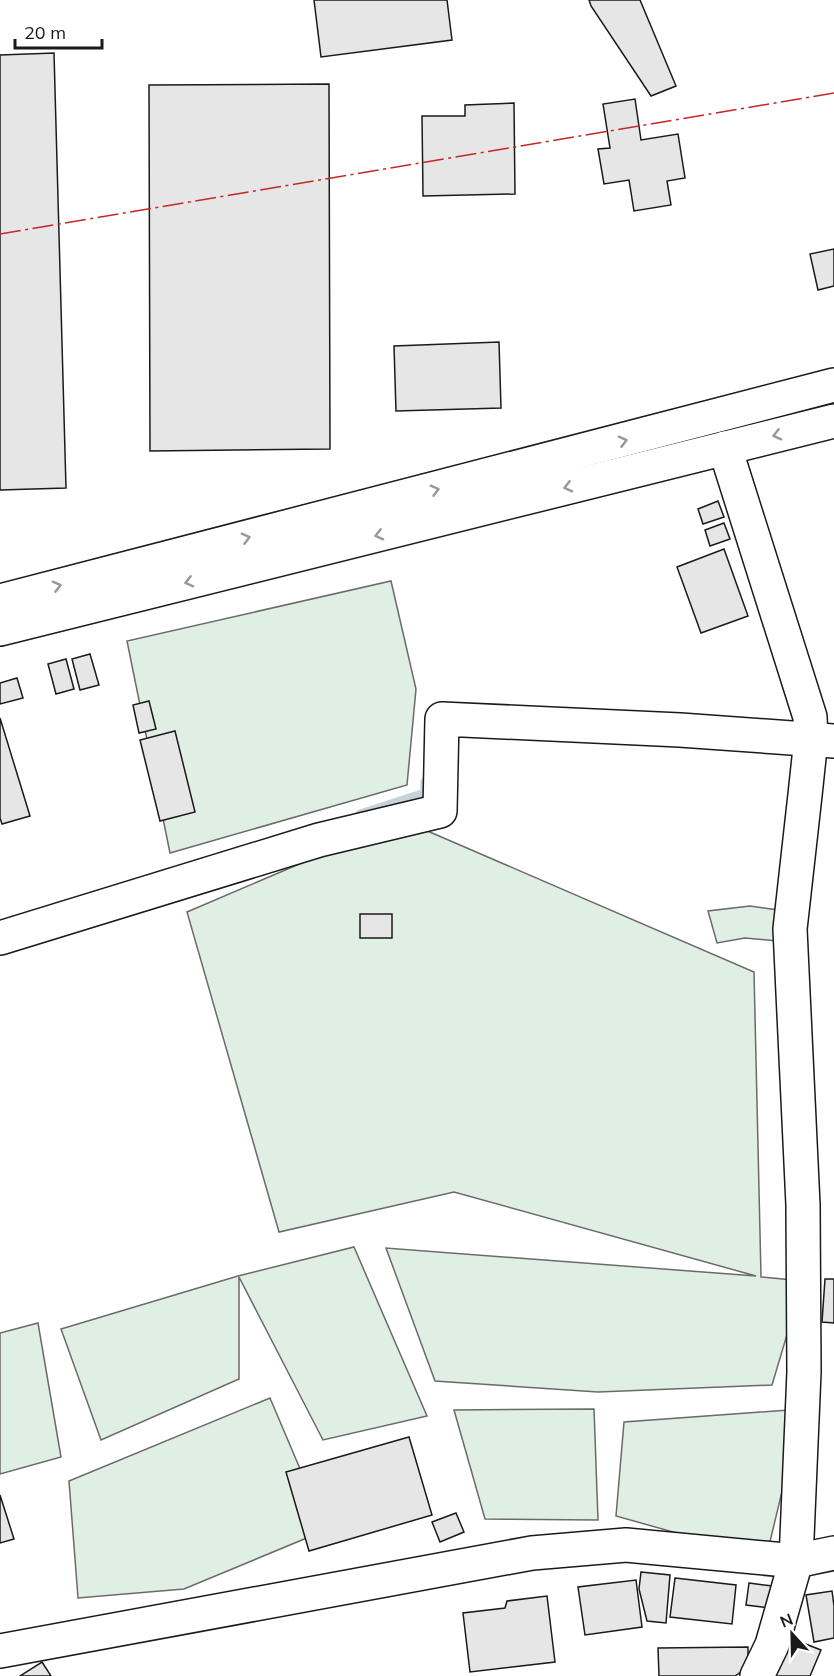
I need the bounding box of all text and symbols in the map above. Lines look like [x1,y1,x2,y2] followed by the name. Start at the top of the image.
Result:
[15,12,102,50] scale bar
[24,21,66,44] text: 20 m
[772,427,782,440] one-way arrow
[618,435,628,448] one-way arrow
[563,480,573,493] one-way arrow
[429,484,439,497] one-way arrow
[374,527,384,540] one-way arrow
[241,533,251,546] one-way arrow
[185,575,195,587] one-way arrow
[52,581,62,594] one-way arrow
[762,1604,822,1664] north arrow
[777,1609,796,1632] text: N

